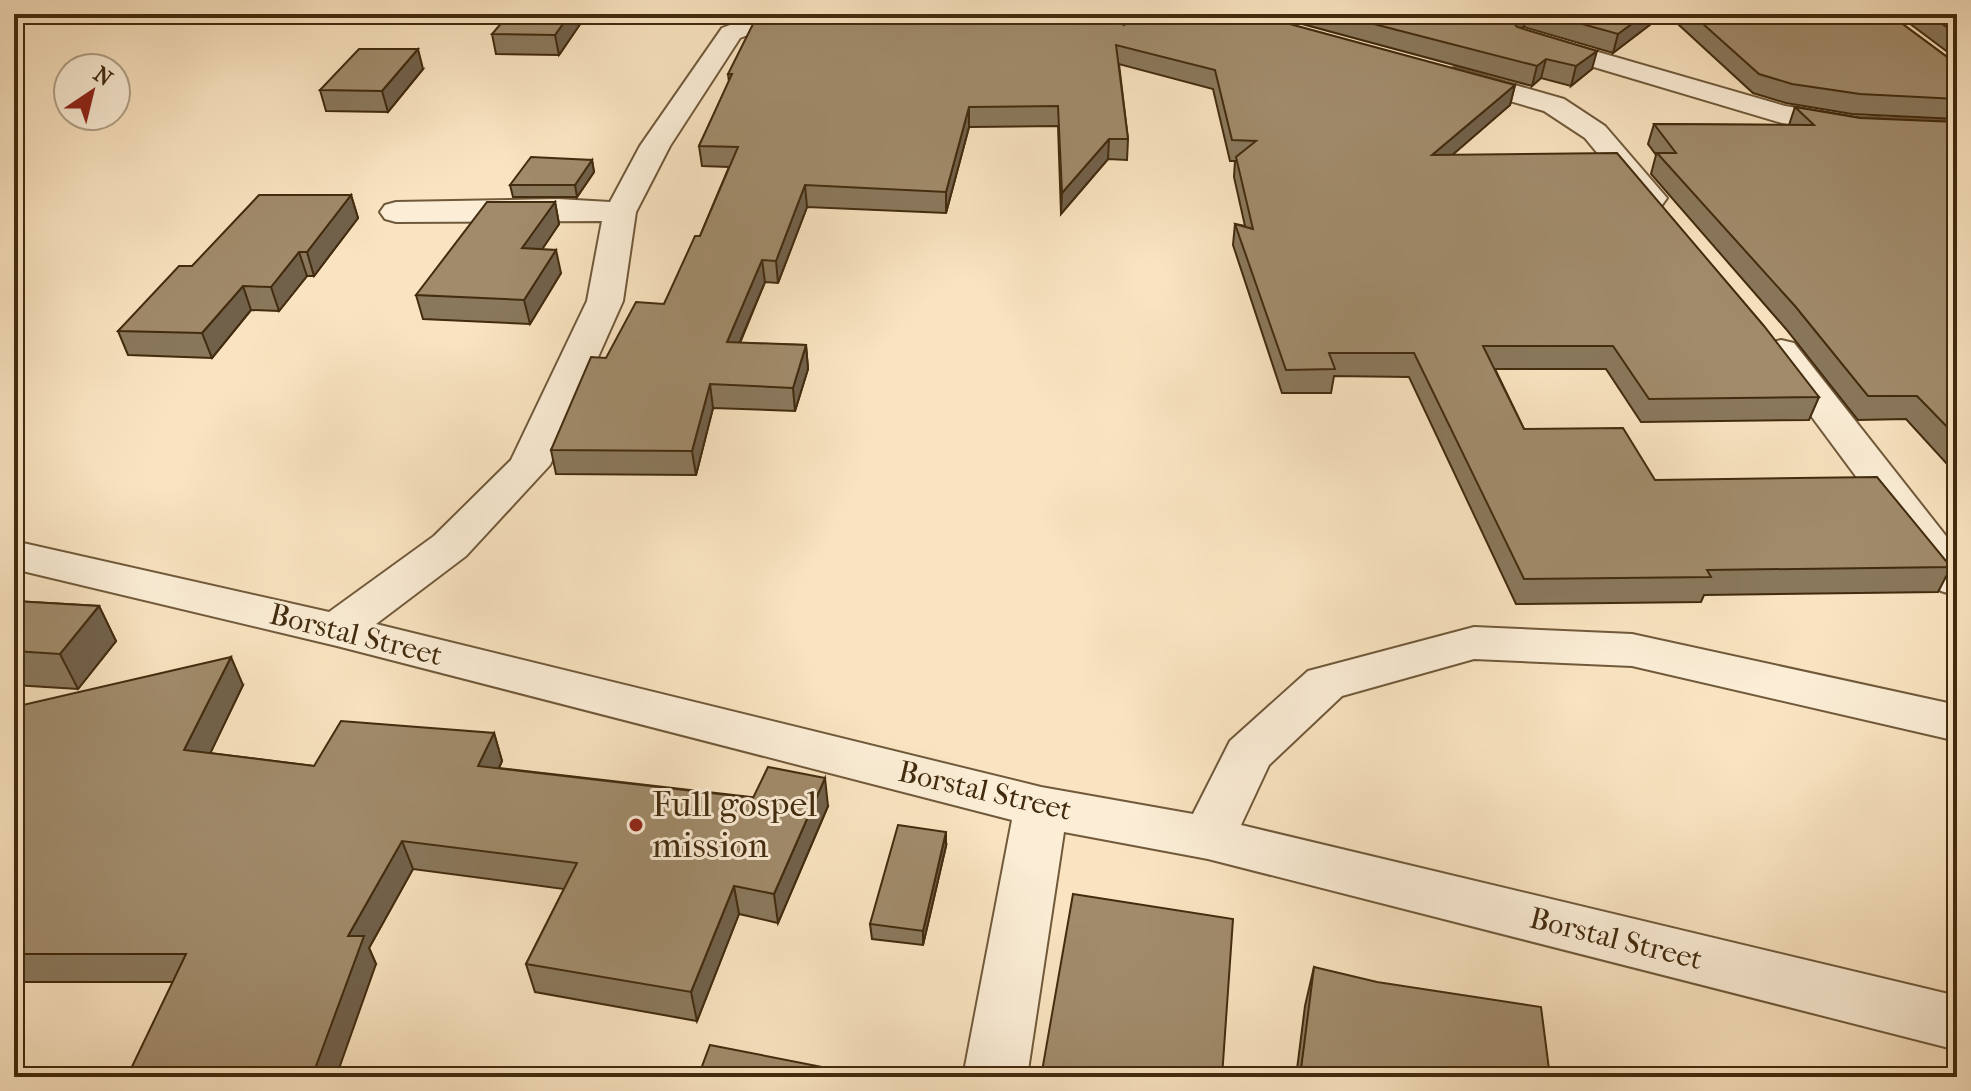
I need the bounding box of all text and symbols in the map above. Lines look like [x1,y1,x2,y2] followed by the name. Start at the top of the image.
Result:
[52,52,132,132] north arrow
[89,61,117,92] text: N
[266,597,446,673] street label: Borstal Street
[895,754,1075,828] street label: Borstal Street
[652,783,817,866] place label: Full gospel mission
[627,816,645,834] marker: Full gospel mission
[1526,901,1706,977] street label: Borstal Street

